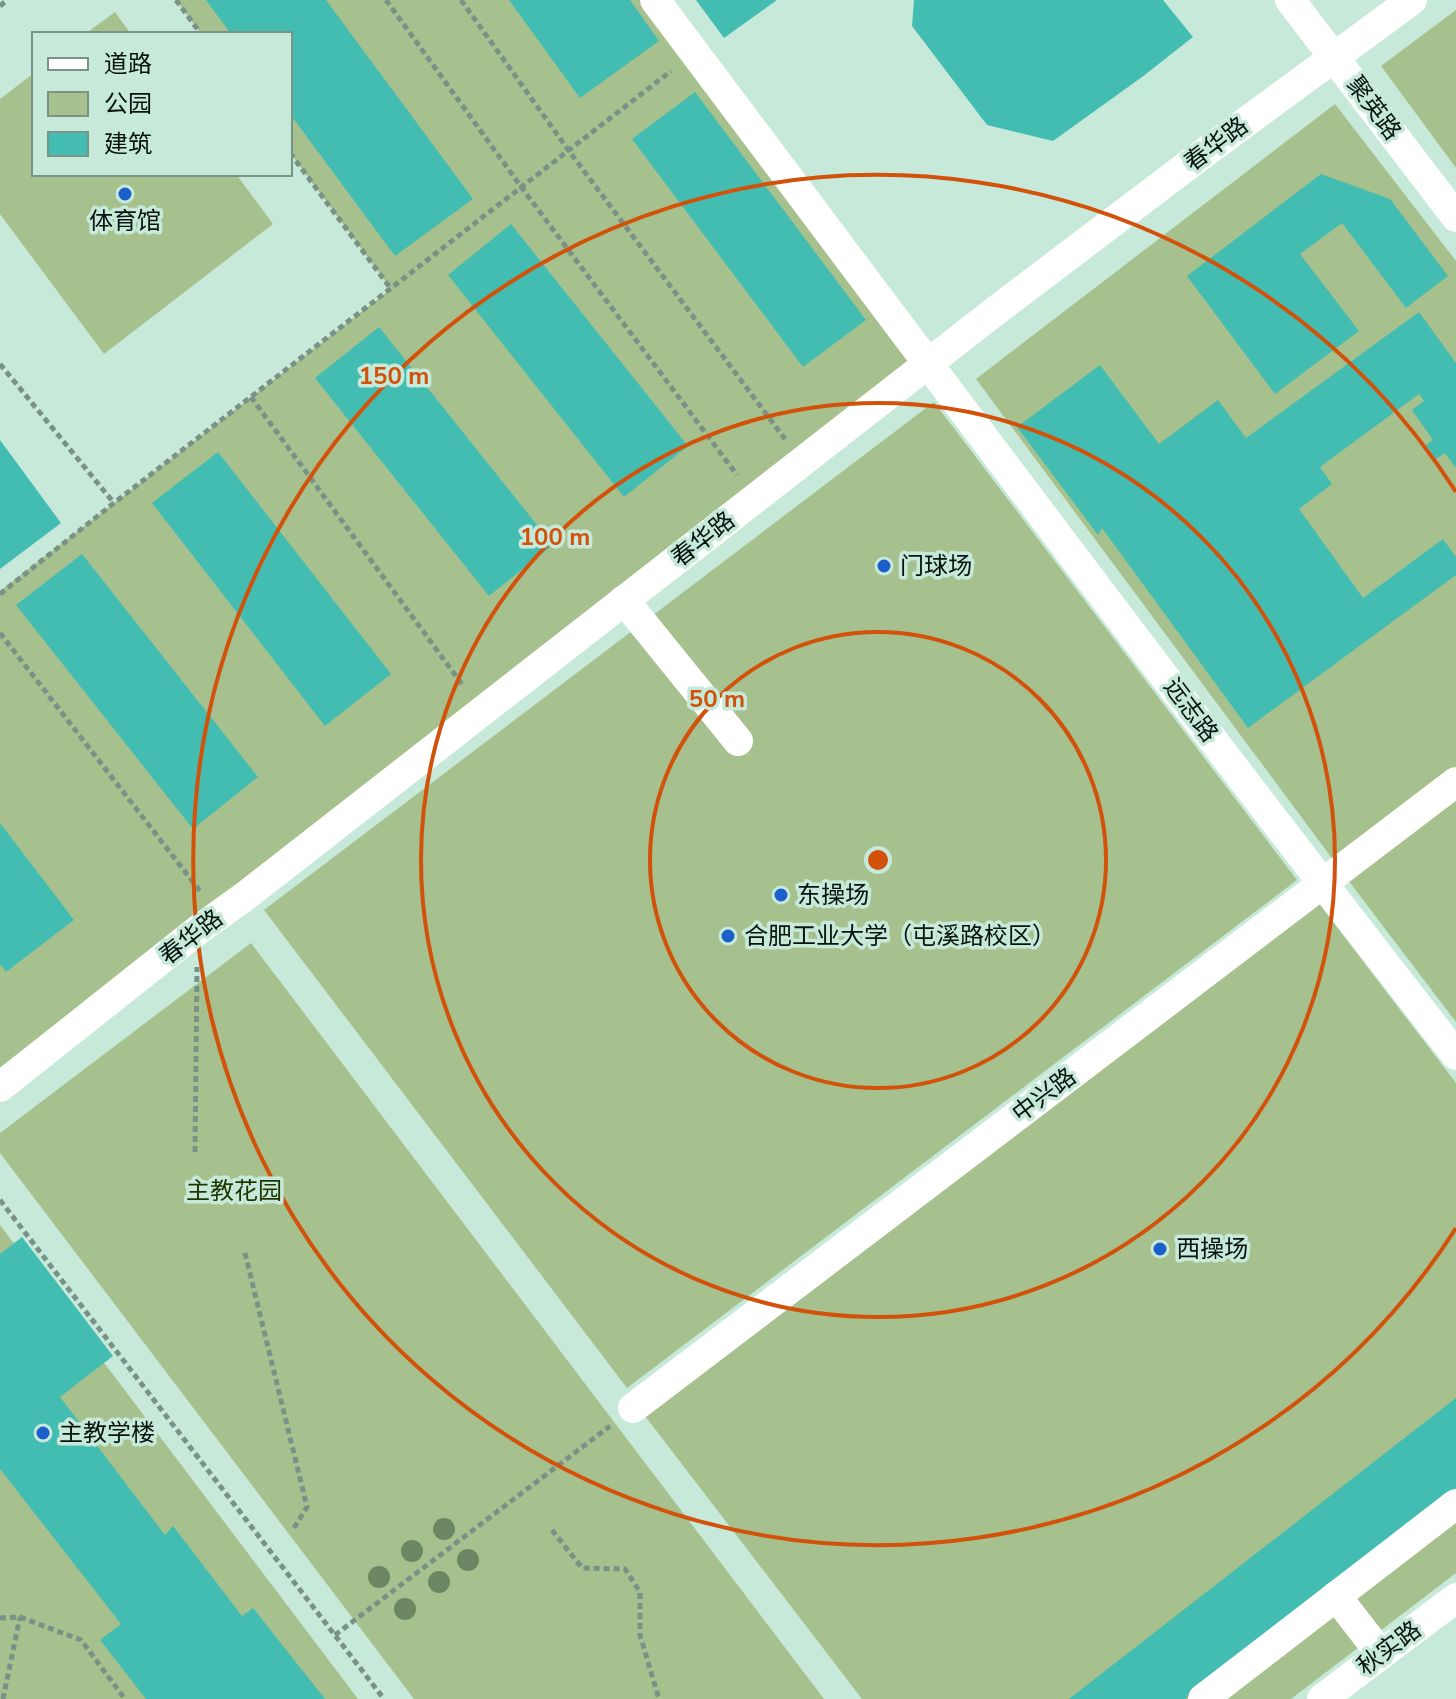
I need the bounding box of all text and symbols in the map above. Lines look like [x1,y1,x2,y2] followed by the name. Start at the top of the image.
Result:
[32,32,292,176] legend
[104,48,152,80] text: 道路
[1340,70,1408,146] street label: 聚英路
[104,88,152,120] text: 公园
[1178,110,1254,178] street label: 春华路
[104,128,152,160] text: 建筑
[116,185,134,203] marker: 体育馆
[89,205,161,237] place label: 体育馆
[359,360,429,392] text: 150 m
[665,504,741,574] street label: 春华路
[520,521,590,553] text: 100 m
[900,550,972,582] place label: 门球场
[875,557,893,575] marker: 门球场
[1157,672,1225,748] street label: 远志路
[689,683,745,715] text: 50 m
[864,846,892,874] centre of rings
[797,879,869,911] place label: 东操场
[772,886,790,904] marker: 东操场
[153,902,229,972] street label: 春华路
[744,920,1056,952] place label: 合肥工业大学（屯溪路校区）
[719,927,737,945] marker: 合肥工业大学（屯溪路校区）
[1006,1061,1082,1129] street label: 中兴路
[186,1175,282,1207] park label: 主教花园
[1176,1233,1248,1265] place label: 西操场
[1151,1240,1169,1258] marker: 西操场
[59,1417,155,1449] place label: 主教学楼
[34,1424,52,1442] marker: 主教学楼
[1351,1614,1427,1682] street label: 秋实路

